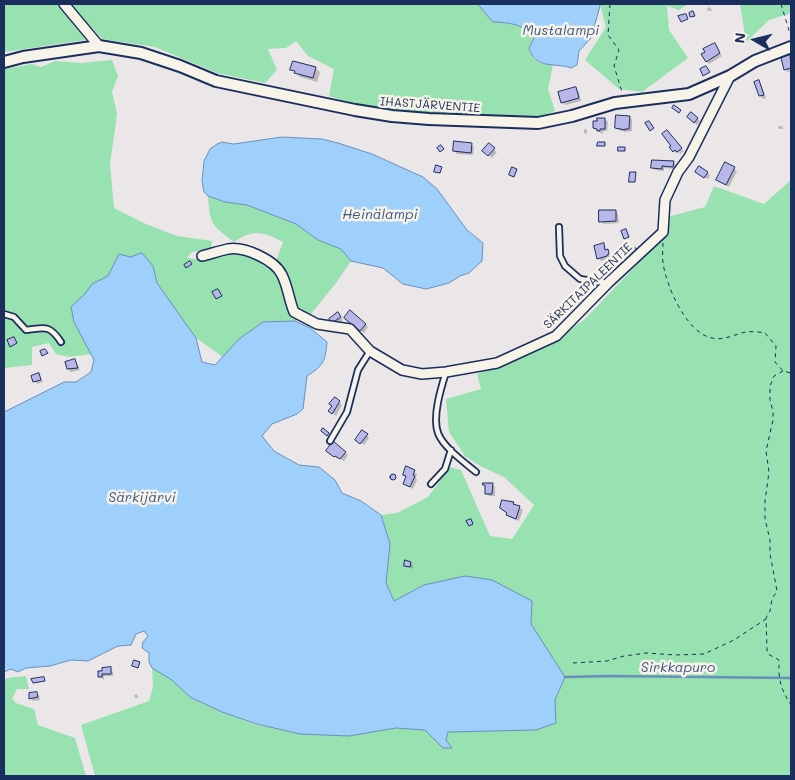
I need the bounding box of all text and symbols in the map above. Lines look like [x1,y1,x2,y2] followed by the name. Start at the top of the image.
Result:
[730,15,780,65] north arrow
[523,23,599,39] water label: Mustalampi
[730,31,750,44] text: N
[379,94,481,116] street label: IHASTJÄRVENTIE
[342,207,418,223] water label: Heinälampi
[541,240,635,332] street label: SÄRKITAIPALEENTIE
[108,490,176,506] water label: Särkijärvi
[641,660,715,676] water label: Sirkkapuro

